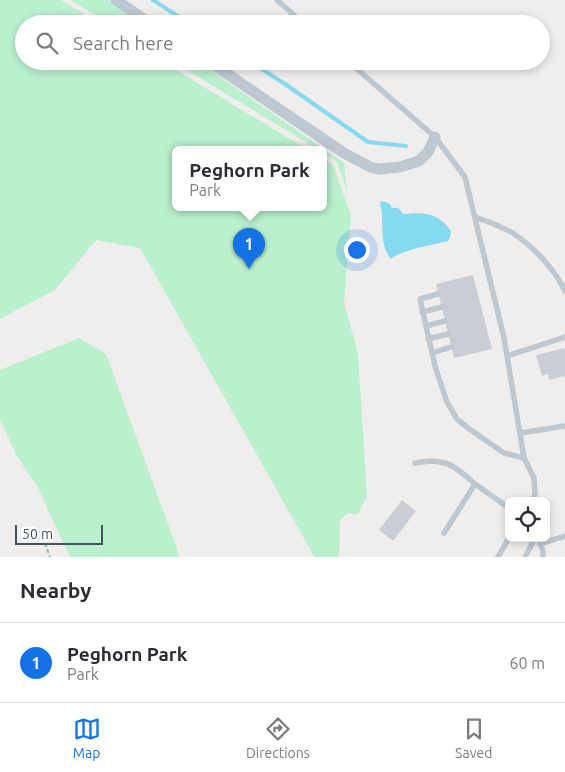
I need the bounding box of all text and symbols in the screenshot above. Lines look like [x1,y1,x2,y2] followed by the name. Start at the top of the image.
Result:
[15,15,550,70] search box
[33,29,61,57] icon: search
[73,32,173,54] text: Search here
[172,146,327,211] popup
[189,159,310,181] text: Peghorn Park
[189,181,221,199] text: Park
[233,228,265,269] pin: 1
[344,237,370,263] your location
[505,497,550,542] map controls
[505,497,550,542] button: locate
[15,522,102,545] scale bar
[22,526,53,542] text: 50 m
[20,578,91,602] text: Nearby
[67,643,187,665] text: Peghorn Park
[31,654,41,672] text: 1
[509,654,545,672] text: 60 m
[67,665,99,683] text: Park
[73,715,101,761] tab: Map
[246,715,310,761] tab: Directions
[455,715,492,761] tab: Saved

